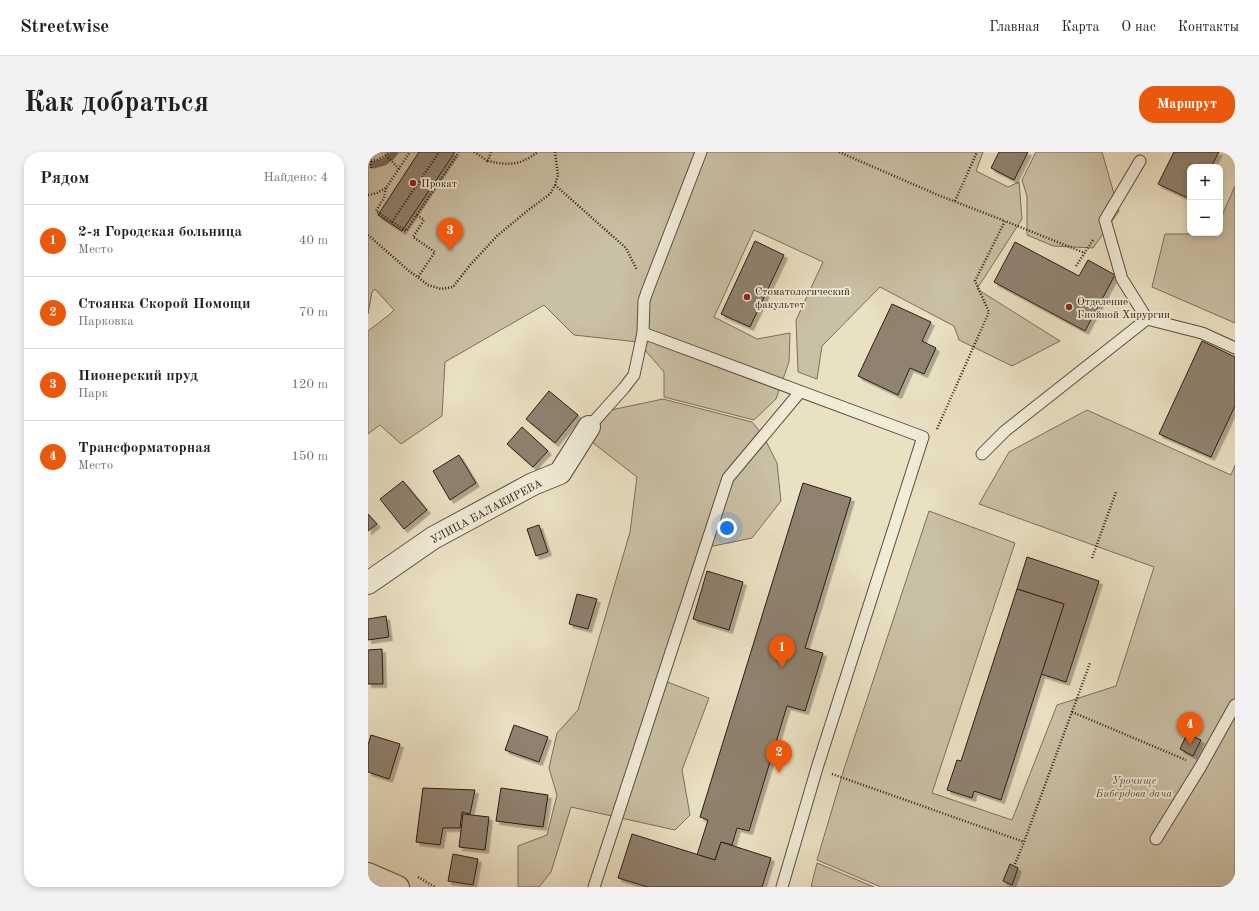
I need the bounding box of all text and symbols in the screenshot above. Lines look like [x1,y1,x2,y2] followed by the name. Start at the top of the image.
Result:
[20,18,109,37] text: Streetwise
[989,20,1039,34] text: Главная
[1061,20,1099,34] text: Карта
[1121,20,1156,34] text: О нас
[1178,20,1239,34] text: Контакты
[1139,86,1235,123] button: Маршрут
[24,90,209,118] text: Как добраться
[1187,164,1223,236] map controls
[1187,164,1223,200] button: +
[40,170,89,187] text: Рядом
[264,171,328,184] text: Найдено: 4
[408,178,418,188] marker: Прокат
[421,179,457,190] place label: Прокат
[1187,200,1223,236] button: −
[437,218,463,251] pin: 3
[78,225,242,240] text: 2-я Городская больница
[49,234,57,247] text: 1
[299,234,328,247] text: 40 m
[78,243,113,256] text: Место
[755,287,850,311] place label: Стоматологический факультет
[742,292,752,302] marker: Стоматологический факультет
[78,297,251,312] text: Стоянка Скорой Помощи
[1077,297,1170,321] place label: Отделение Гнойной Хирургии
[1064,302,1074,312] marker: Отделение Гнойной Хирургии
[49,306,57,319] text: 2
[299,306,328,319] text: 70 m
[78,315,134,328] text: Парковка
[78,369,198,384] text: Пионерский пруд
[49,378,57,391] text: 3
[291,378,328,391] text: 120 m
[78,387,108,400] text: Парк
[78,441,211,456] text: Трансформаторная
[49,450,57,463] text: 4
[291,450,328,463] text: 150 m
[78,459,113,472] text: Место
[429,478,545,546] street label: УЛИЦА БАЛАКИРЕВА
[717,518,737,538] your location
[769,635,795,668] pin: 1
[1177,712,1203,745] pin: 4
[766,740,792,773] pin: 2
[1095,776,1172,800] park label: Урочище Бибердова дача

